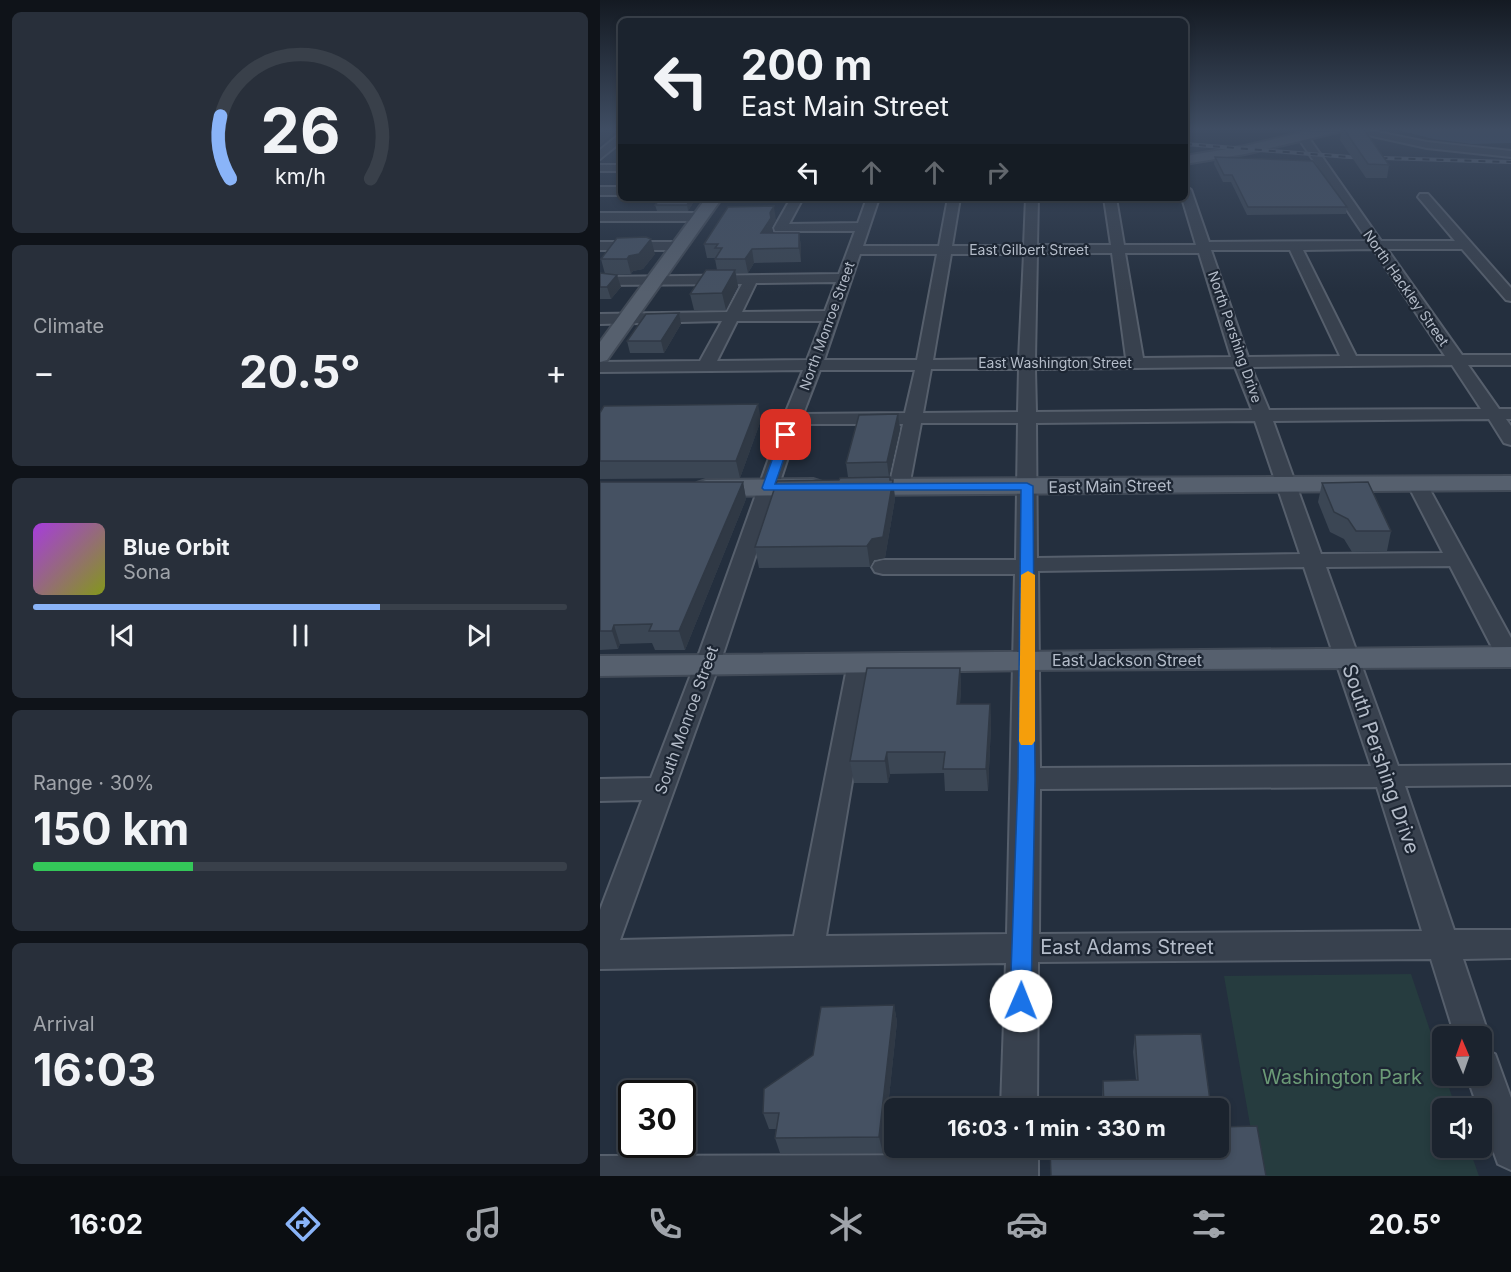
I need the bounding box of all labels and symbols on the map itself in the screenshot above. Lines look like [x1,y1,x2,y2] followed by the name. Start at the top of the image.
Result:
[1360,226,1453,349] street label: North Hackley Street
[969,241,1089,258] street label: East Gilbert Street
[795,259,858,392] street label: North Monroe Street
[1205,269,1266,405] street label: North Pershing Drive
[978,354,1132,371] street label: East Washington Street
[760,409,811,460] pin
[1048,475,1172,497] street label: East Main Street
[650,643,722,797] street label: South Monroe Street
[1052,650,1202,670] street label: East Jackson Street
[1337,661,1425,857] street label: South Pershing Drive
[1040,935,1214,959] street label: East Adams Street
[989,969,1053,1033] position arrow
[1432,1026,1492,1086] north arrow
[1262,1065,1422,1089] park label: Washington Park
[618,1080,696,1158] speed limit sign: 30

